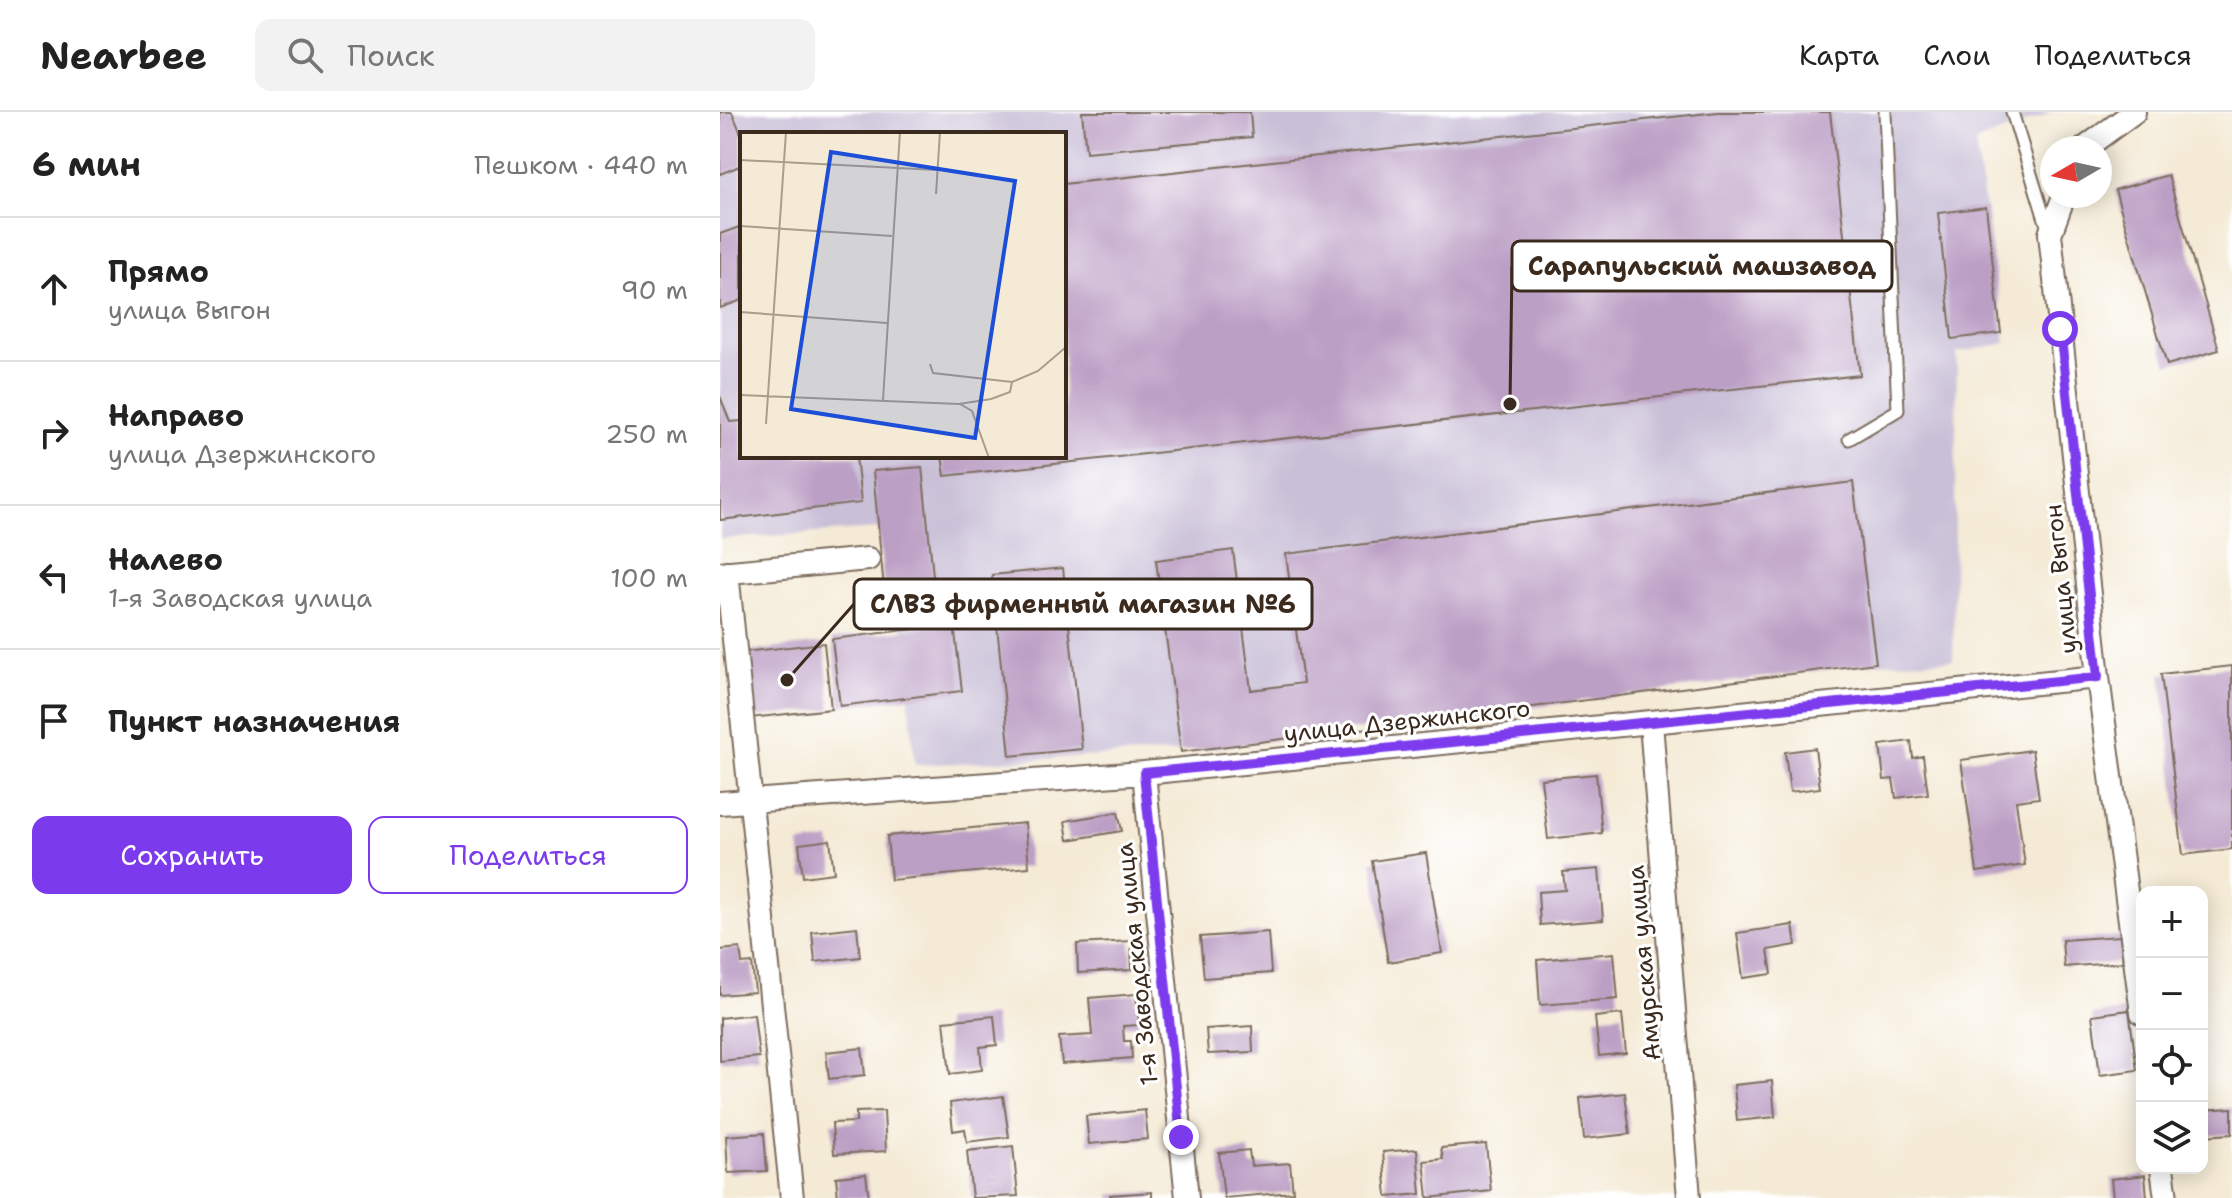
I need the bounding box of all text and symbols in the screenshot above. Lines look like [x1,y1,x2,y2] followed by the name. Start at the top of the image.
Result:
[255,19,815,91] search box
[40,30,207,81] text: Nearbee
[283,33,327,77] icon: search
[347,35,435,76] text: Поиск
[1799,36,1879,74] text: Карта
[1923,36,1990,74] text: Слои
[2034,36,2192,74] text: Поделиться
[740,132,1066,458] inset map
[2040,136,2112,208] north arrow
[32,141,141,187] text: 6 мин
[474,147,688,182] text: Пешком · 440 m
[1512,241,1892,291] callout: Сарапульский машзавод
[1528,248,1876,283] text: Сарапульский машзавод
[108,251,209,292] text: Прямо
[32,267,76,311] icon: ahead
[621,272,688,307] text: 90 m
[108,292,271,327] text: улица Выгон
[2042,311,2078,347] route start
[108,395,244,436] text: Направо
[32,411,76,455] icon: right
[605,416,688,451] text: 250 m
[108,436,376,471] text: улица Дзержинского
[2037,503,2085,655] street label: улица Выгон
[108,539,223,580] text: Налево
[32,555,76,599] icon: left
[610,560,688,595] text: 100 m
[854,579,1312,629] callout: СЛВЗ фирменный магазин №6
[108,580,372,615] text: 1-я Заводская улица
[870,586,1296,621] text: СЛВЗ фирменный магазин №6
[1282,692,1532,750] street label: улица Дзержинского
[32,699,76,743] icon: arrive
[108,701,400,742] text: Пункт назначения
[32,816,352,894] button: Сохранить
[368,816,688,894] button: Поделиться
[1108,841,1166,1087] street label: 1-я Заводская улица
[1620,864,1668,1062] street label: Амурская улица
[2136,886,2208,1174] map controls
[2136,886,2208,958] button: +
[2136,958,2208,1030] button: −
[2136,1030,2208,1102] button: locate
[2136,1102,2208,1174] button: layers
[1163,1119,1199,1155] route end

